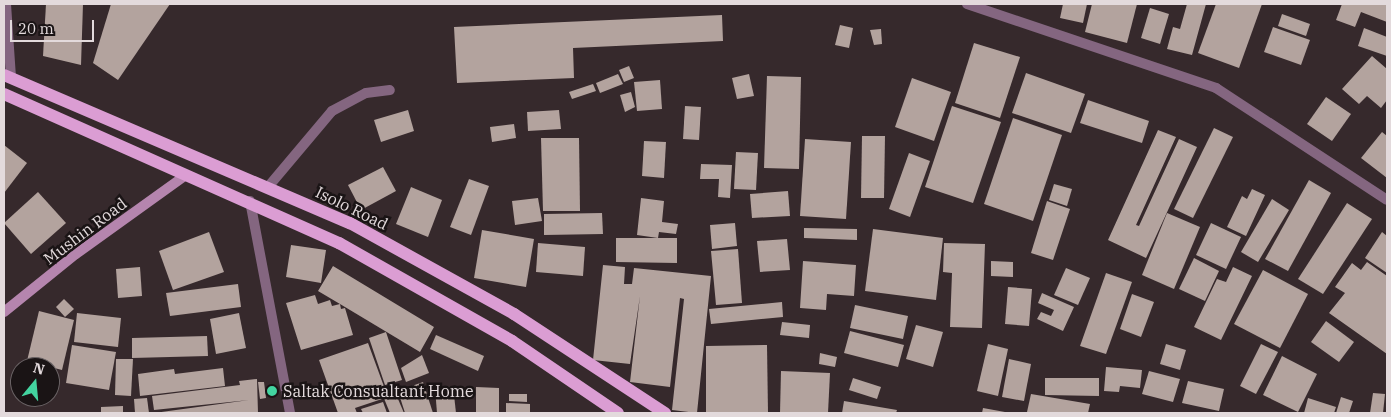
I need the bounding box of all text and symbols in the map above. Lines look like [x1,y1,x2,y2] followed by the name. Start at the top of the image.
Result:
[12,10,96,42] scale bar
[18,19,54,38] text: 20 m
[313,182,391,234] street label: Isolo Road
[40,194,130,268] street label: Mushin Road
[10,357,60,407] north arrow
[31,358,47,379] text: N
[283,381,474,401] place label: Saltak Consualtant Home
[265,384,279,398] marker: Saltak Consualtant Home

